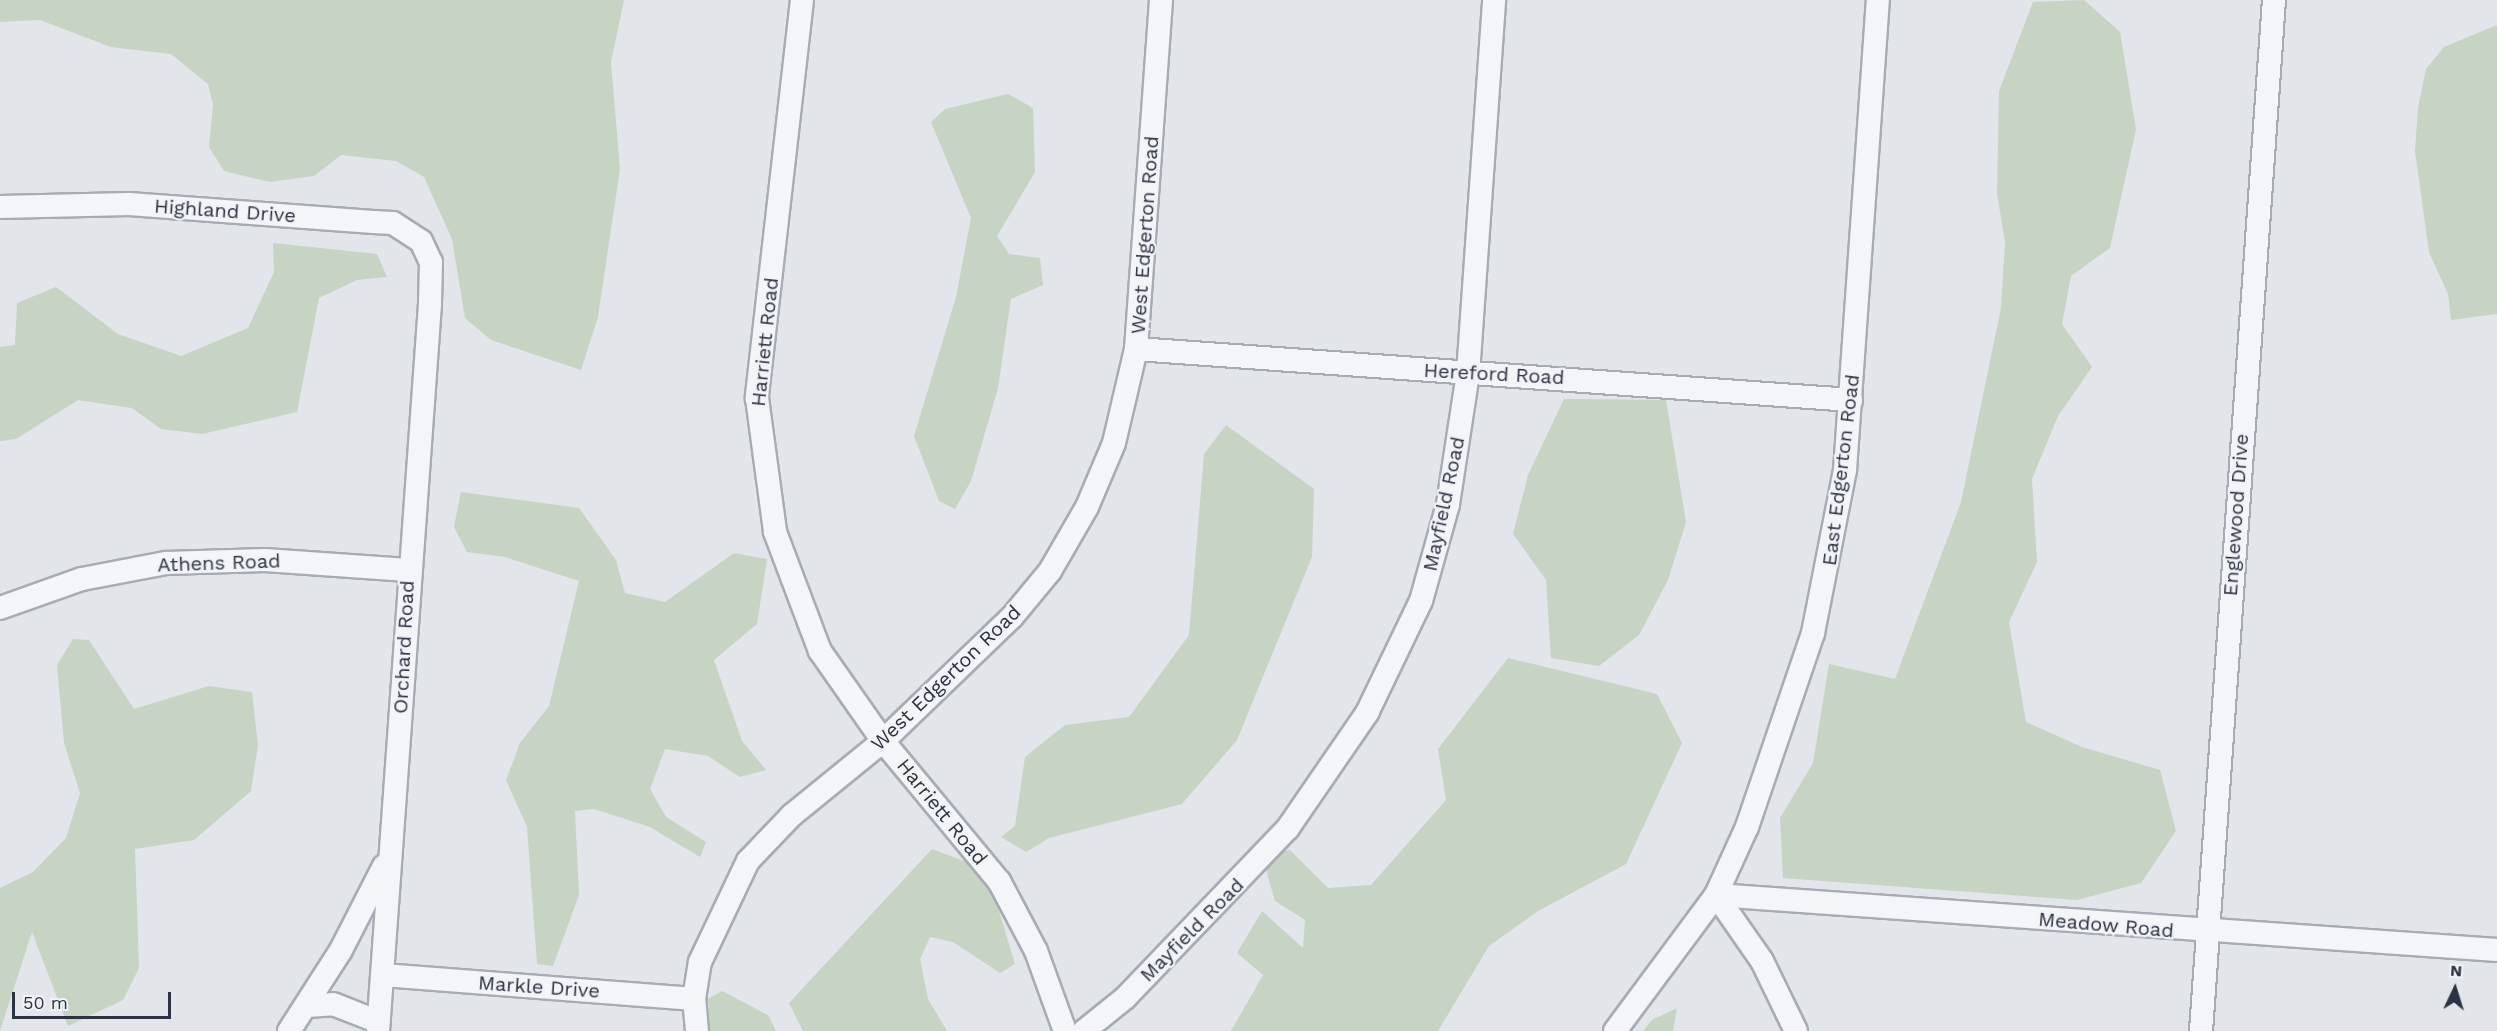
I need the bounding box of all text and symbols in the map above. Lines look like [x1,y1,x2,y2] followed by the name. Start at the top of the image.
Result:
[1126,135,1164,335] street label: West Edgerton Road
[153,194,297,228] street label: Highland Drive
[746,276,784,408] street label: Harriett Road
[1423,358,1565,390] street label: Hereford Road
[1817,373,1865,567] street label: East Edgerton Road
[2218,433,2254,597] street label: Englewood Drive
[1418,434,1470,574] street label: Mayfield Road
[157,549,281,577] street label: Athens Road
[389,580,419,714] street label: Orchard Road
[866,600,1026,756] street label: West Edgerton Road
[892,754,992,870] street label: Harriett Road
[1135,873,1249,987] street label: Mayfield Road
[2037,907,2175,943] street label: Meadow Road
[2425,959,2485,1019] north arrow
[2450,961,2463,980] text: N
[477,971,601,1003] street label: Markle Drive
[15,980,174,1018] scale bar
[23,992,68,1013] text: 50 m

